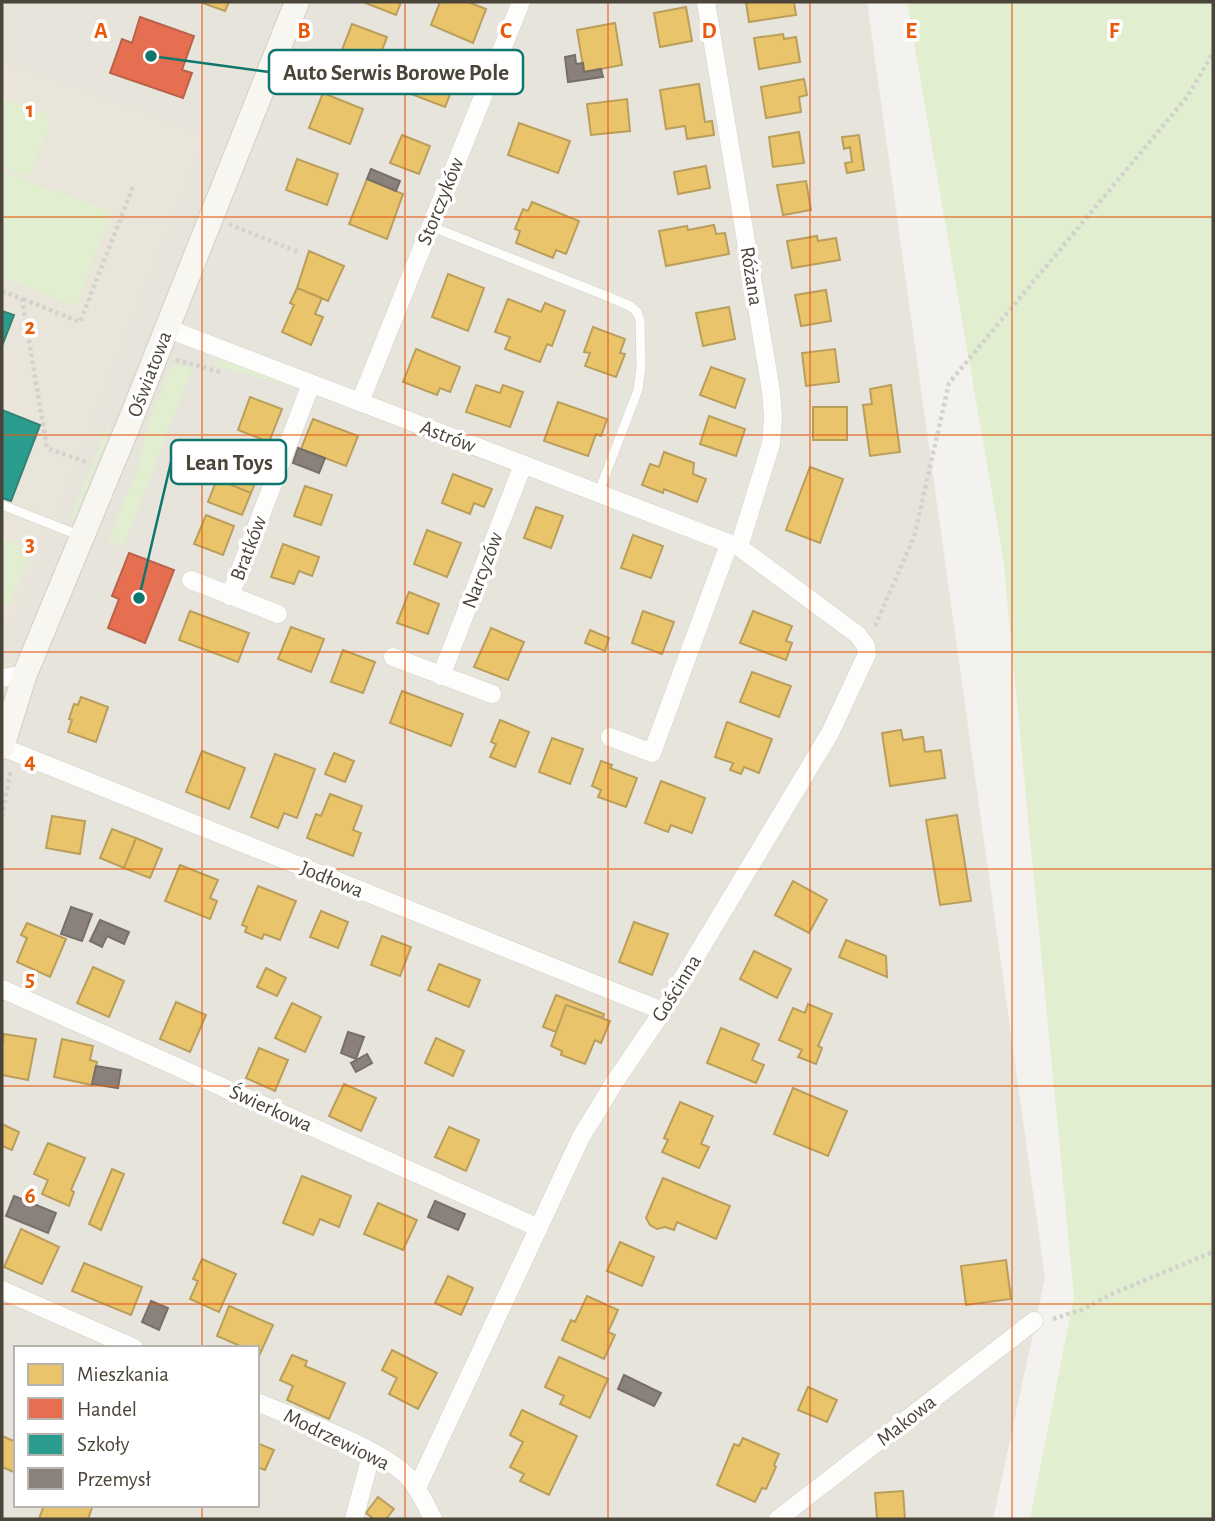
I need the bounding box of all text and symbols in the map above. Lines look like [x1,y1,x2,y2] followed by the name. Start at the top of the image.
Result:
[94,20,108,43] text: A
[297,20,311,43] text: B
[500,20,512,43] text: C
[701,20,717,43] text: D
[905,20,917,43] text: E
[1109,20,1120,43] text: F
[269,50,523,94] callout: Auto Serwis Borowe Pole
[283,62,509,85] text: Auto Serwis Borowe Pole
[26,99,34,122] text: 1
[413,154,467,248] street label: Storczyków
[736,245,767,307] street label: Różana
[25,316,36,339] text: 2
[124,328,175,420] street label: Oświatowa
[417,416,478,457] street label: Astrów
[171,440,286,484] callout: Lean Toys
[185,452,273,475] text: Lean Toys
[227,513,270,583] street label: Bratków
[458,529,507,611] street label: Narcyzów
[25,533,35,556] text: 3
[24,750,36,773] text: 4
[297,857,367,902] street label: Jodłowa
[648,951,705,1025] street label: Gościnna
[25,968,35,991] text: 5
[226,1078,317,1136] street label: Świerkowa
[24,1185,36,1208] text: 6
[14,1346,259,1507] legend
[77,1364,169,1385] text: Mieszkania
[873,1391,940,1450] street label: Makowa
[77,1399,137,1420] text: Handel
[281,1405,393,1474] street label: Modrzewiowa
[77,1434,130,1455] text: Szkoły
[77,1469,152,1490] text: Przemysł

